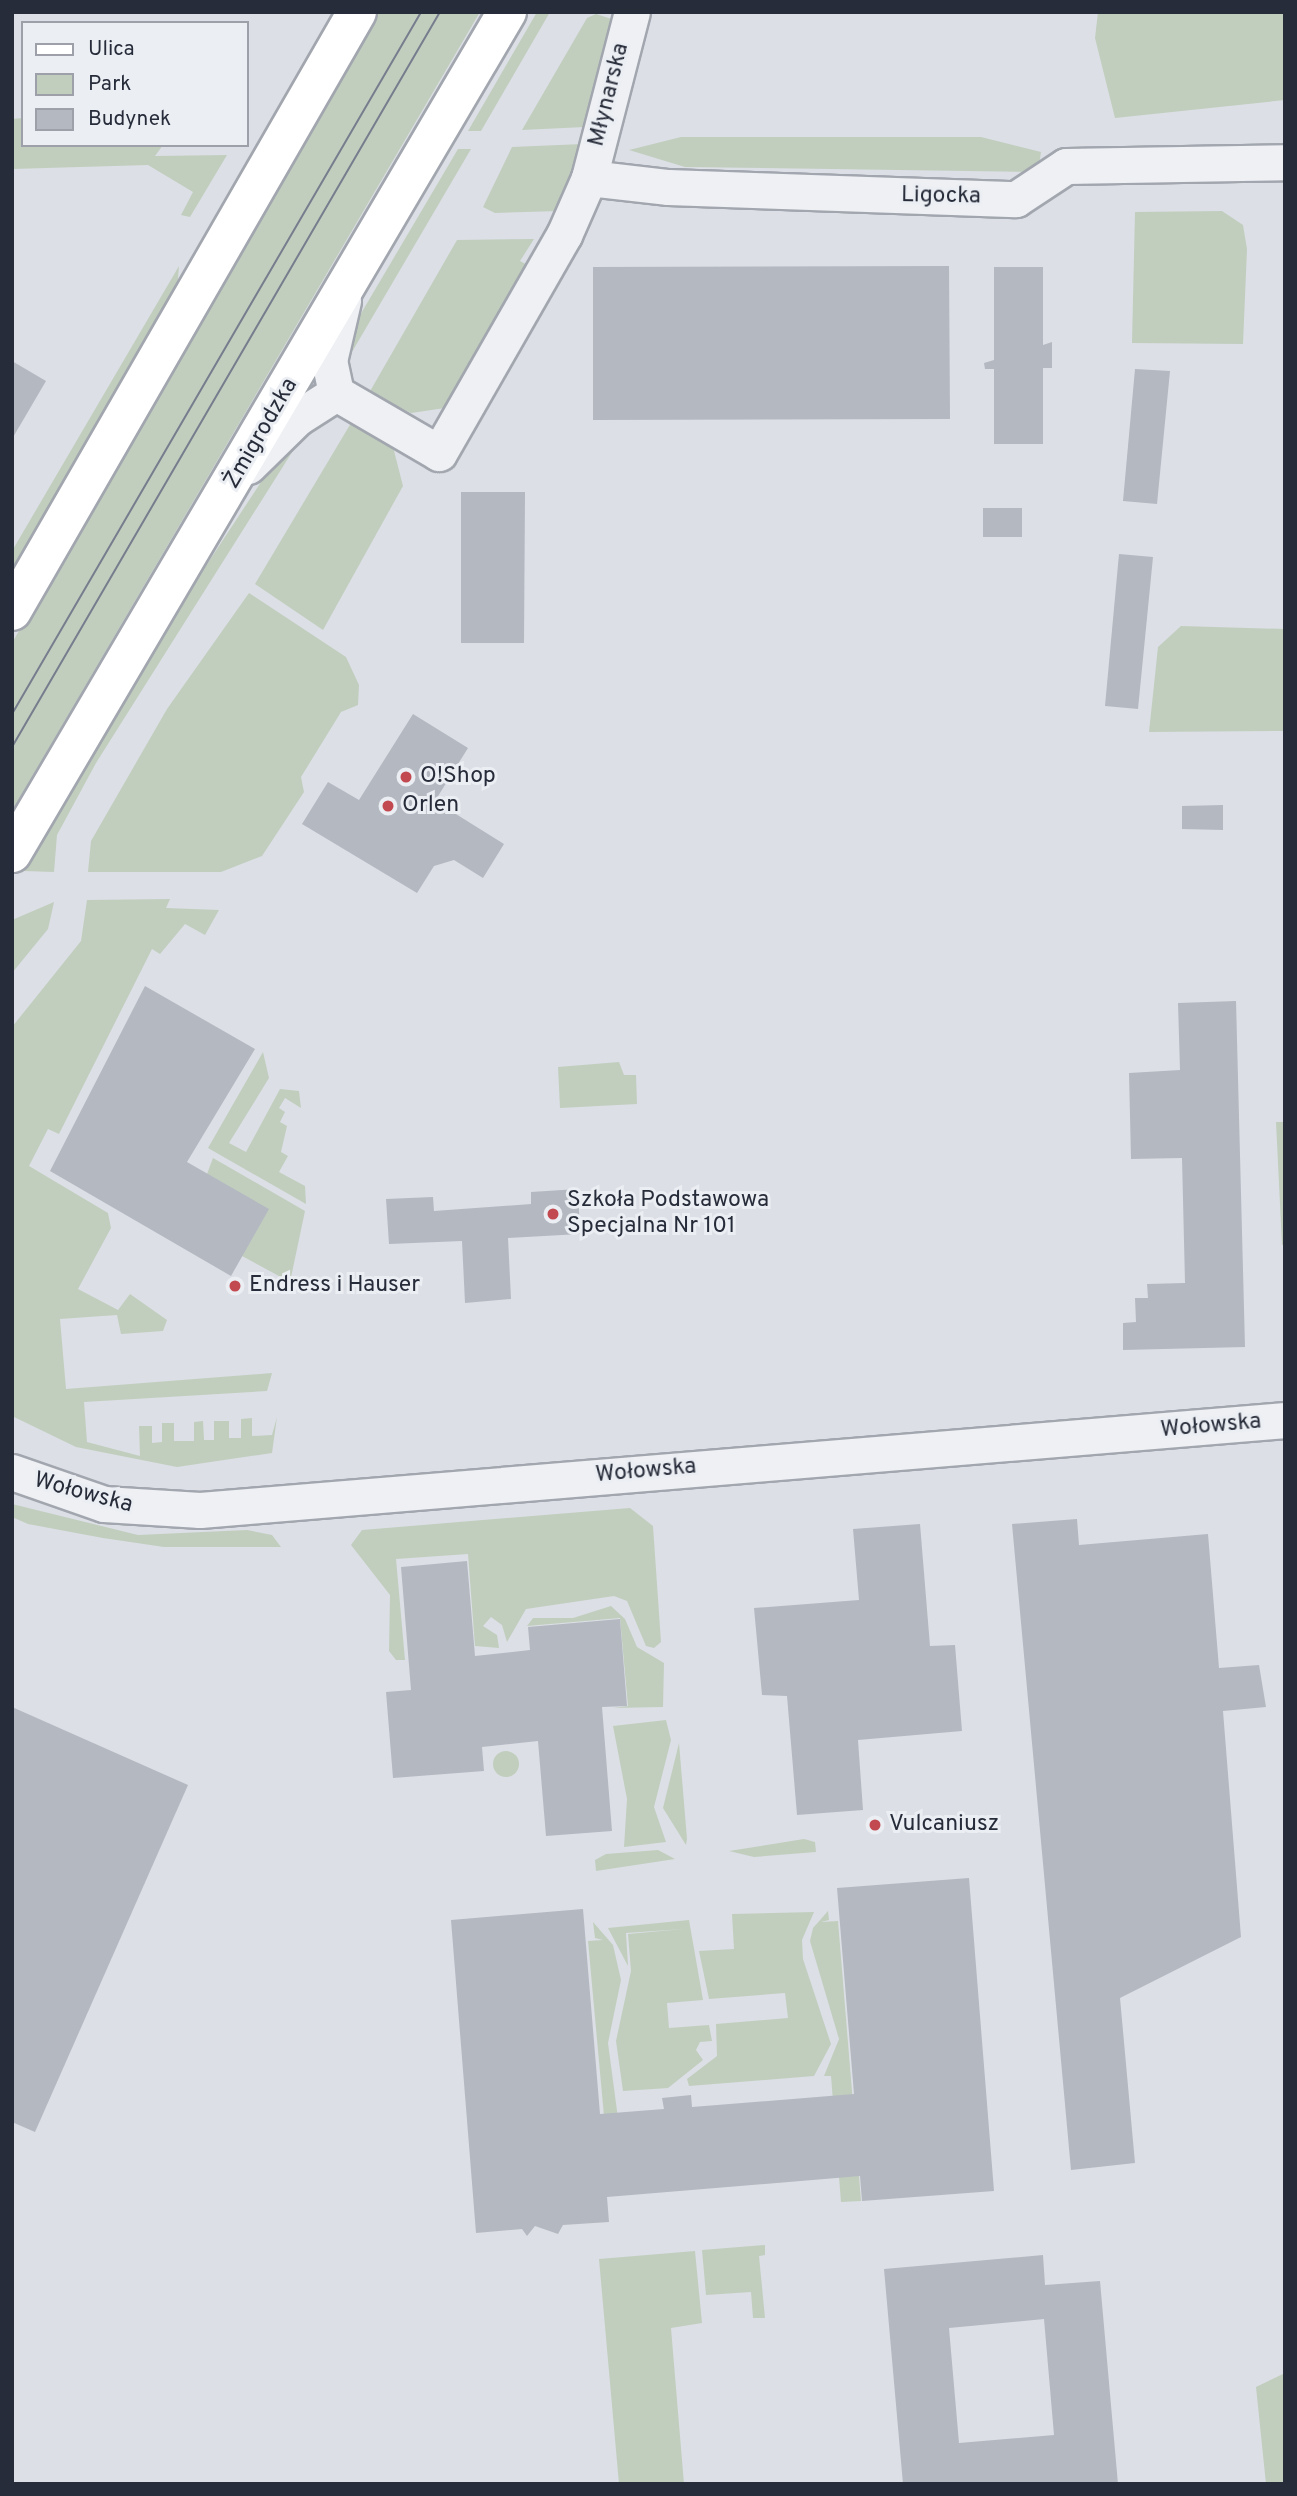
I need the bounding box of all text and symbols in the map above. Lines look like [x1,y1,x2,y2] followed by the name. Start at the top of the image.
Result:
[21,21,248,147] legend
[88,36,135,63] text: Ulica
[584,40,636,150] street label: Młynarska
[88,71,131,98] text: Park
[88,106,171,133] text: Budynek
[901,183,981,211] street label: Ligocka
[219,374,305,494] street label: Żmigrodzka
[420,763,496,791] place label: O!Shop
[398,769,414,785] marker: O!Shop
[402,792,459,820] place label: Orlen
[380,798,396,814] marker: Orlen
[567,1187,769,1241] place label: Szkoła Podstawowa Specjalna Nr 101
[545,1206,561,1222] marker: Szkoła Podstawowa Specjalna Nr 101
[249,1272,420,1300] place label: Endress i Hauser
[227,1278,243,1294] marker: Endress i Hauser
[1159,1409,1263,1445] street label: Wołowska
[594,1454,698,1490] street label: Wołowska
[31,1468,135,1520] street label: Wołowska
[889,1811,999,1839] place label: Vulcaniusz
[867,1817,883,1833] marker: Vulcaniusz

